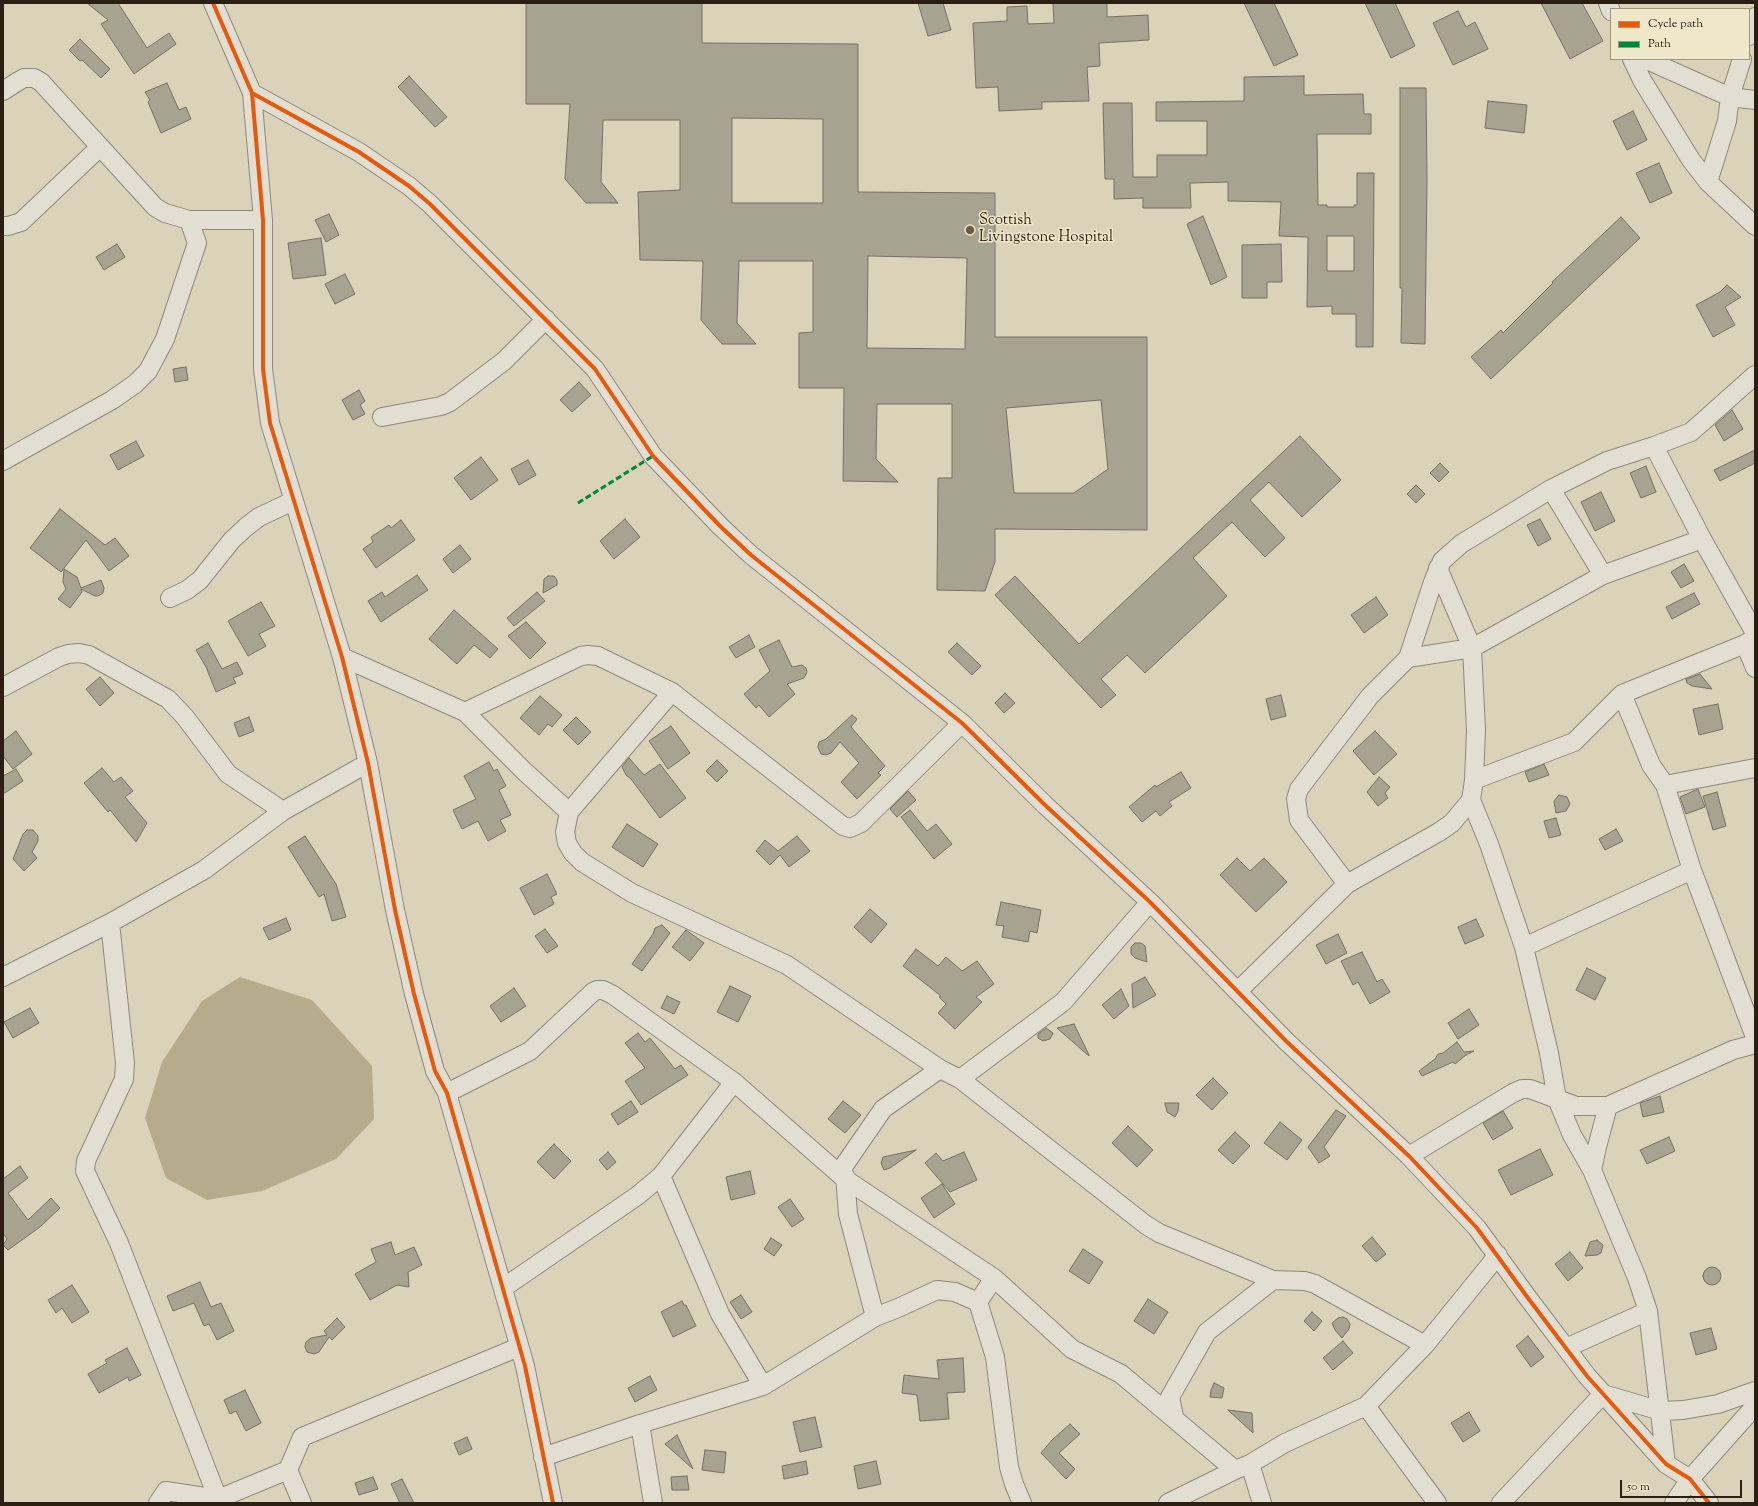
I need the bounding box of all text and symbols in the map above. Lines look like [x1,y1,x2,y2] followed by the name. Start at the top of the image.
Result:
[1610,8,1750,60] legend
[1648,15,1703,33] text: Cycle path
[1648,35,1671,53] text: Path
[979,212,1113,247] place label: Scottish Livingstone Hospital
[964,224,976,236] marker: Scottish Livingstone Hospital
[1622,1472,1744,1498] scale bar
[1627,1478,1650,1496] text: 50 m

